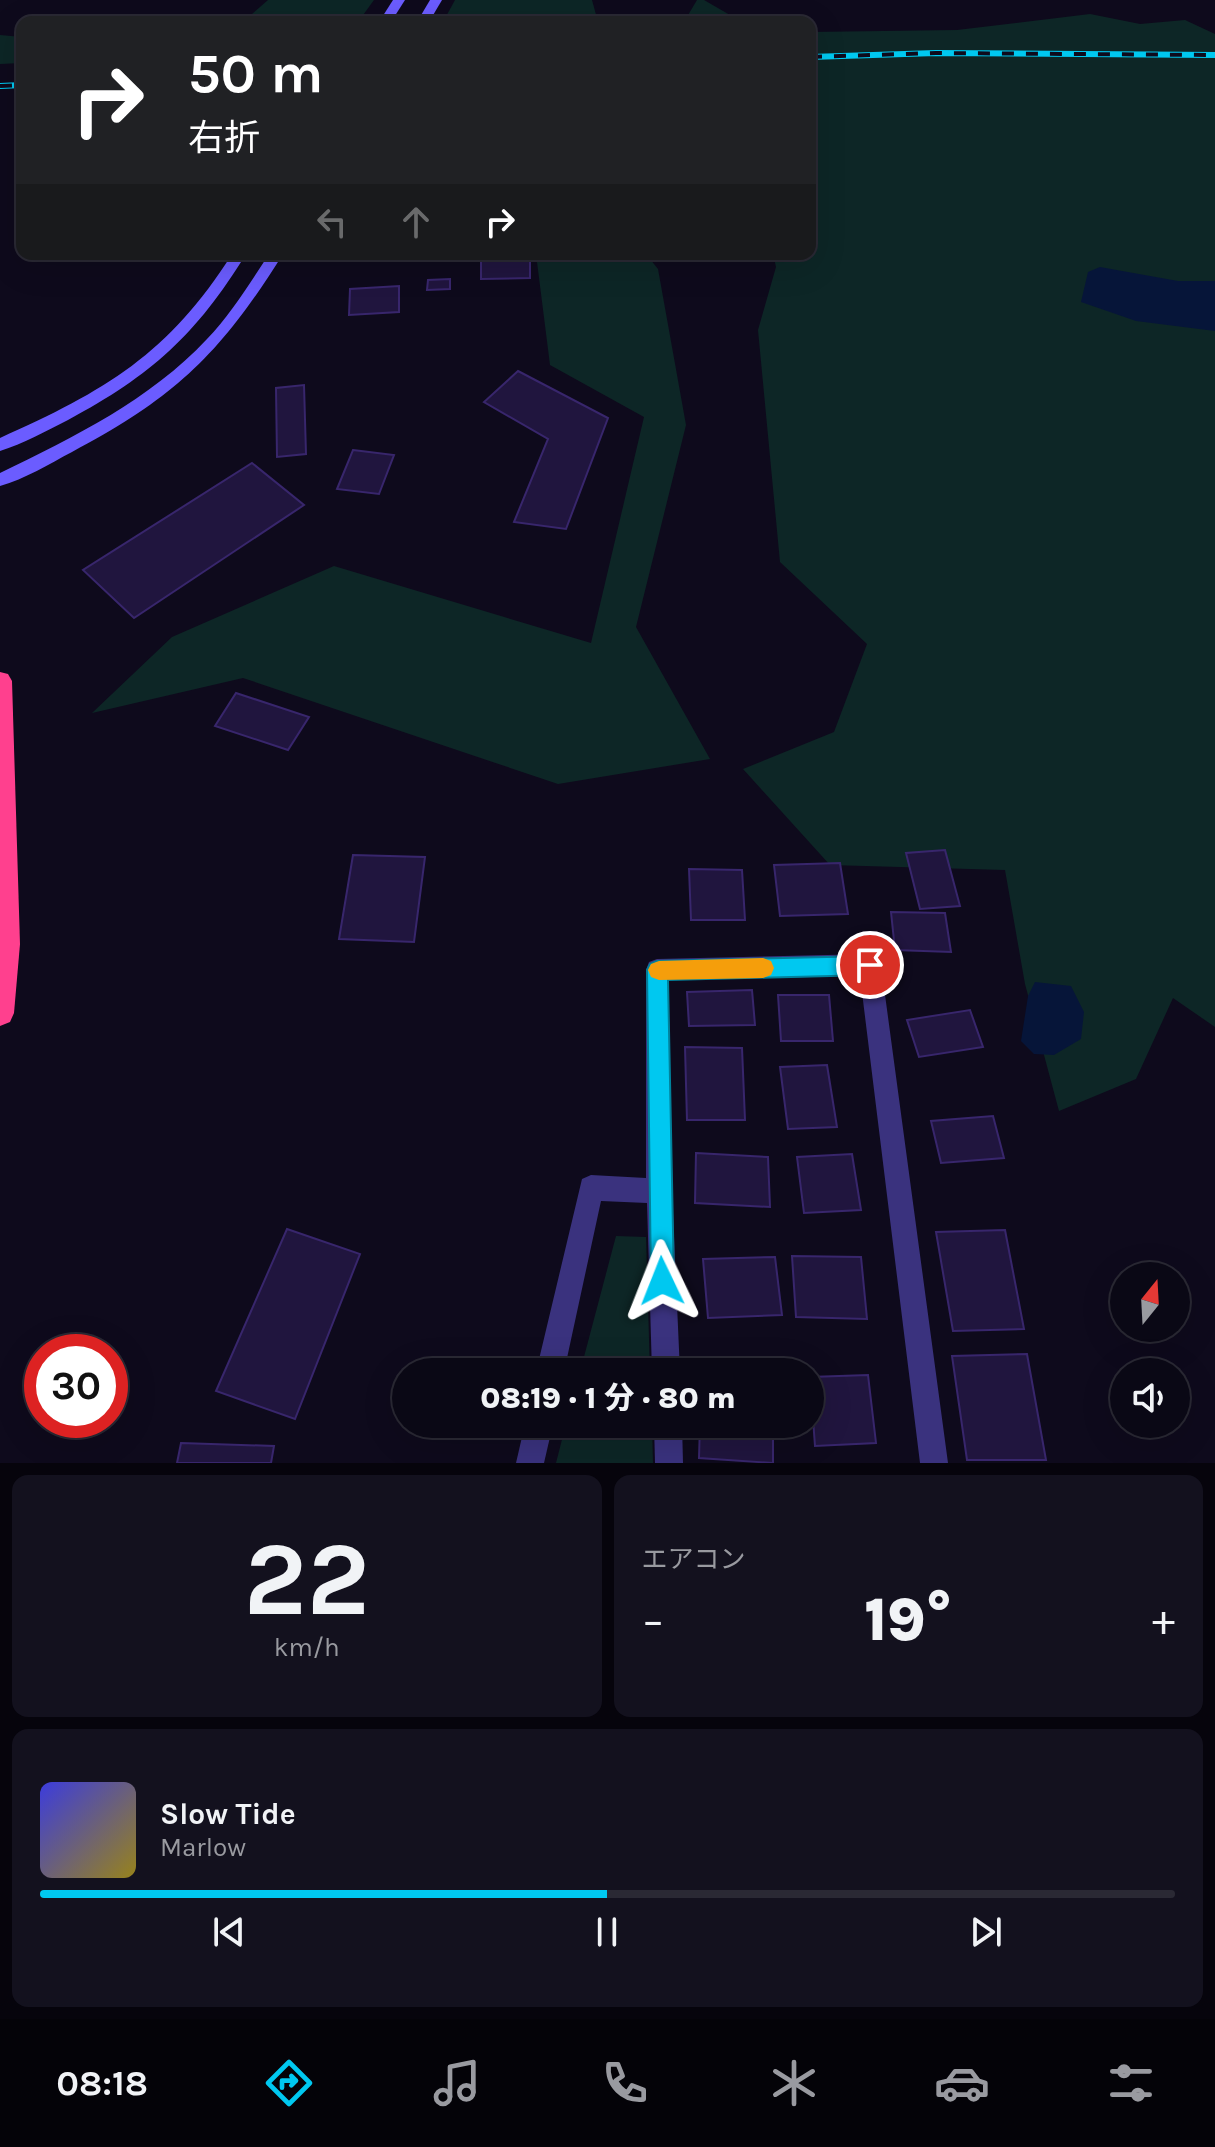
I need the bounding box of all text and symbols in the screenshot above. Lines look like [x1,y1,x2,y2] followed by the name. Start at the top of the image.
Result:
[188,41,323,106] text: 50 m
[56,48,160,152] icon: right
[188,117,260,159] text: 右折
[310,200,354,244] icon: left
[394,200,438,244] icon: ahead
[478,200,522,244] icon: right
[836,931,904,999] pin
[848,943,892,987] icon: arrive
[620,1239,704,1323] position arrow
[1110,1262,1190,1342] north arrow
[1110,1262,1190,1438] map controls
[24,1334,128,1438] speed limit sign: 30
[1110,1358,1190,1438] button: sound
[480,1380,736,1416] text: 08:19 · 1 分 · 80 m
[244,1519,370,1640] text: 22
[642,1544,746,1575] text: エアコン
[864,1585,952,1655] text: 19°
[642,1595,665,1646] text: −
[1152,1595,1175,1646] text: +
[274,1632,340,1663] text: km/h
[160,1796,296,1832] text: Slow Tide
[160,1832,246,1863] text: Marlow
[207,1910,251,1954] icon: previous
[585,1910,629,1954] icon: pause
[964,1910,1008,1954] icon: next
[261,2055,317,2111] icon: directions
[429,2055,485,2111] icon: music
[597,2055,653,2111] icon: phone
[766,2055,822,2111] icon: climate
[934,2055,990,2111] icon: car
[1103,2055,1159,2111] icon: filters
[56,2062,148,2104] text: 08:18

